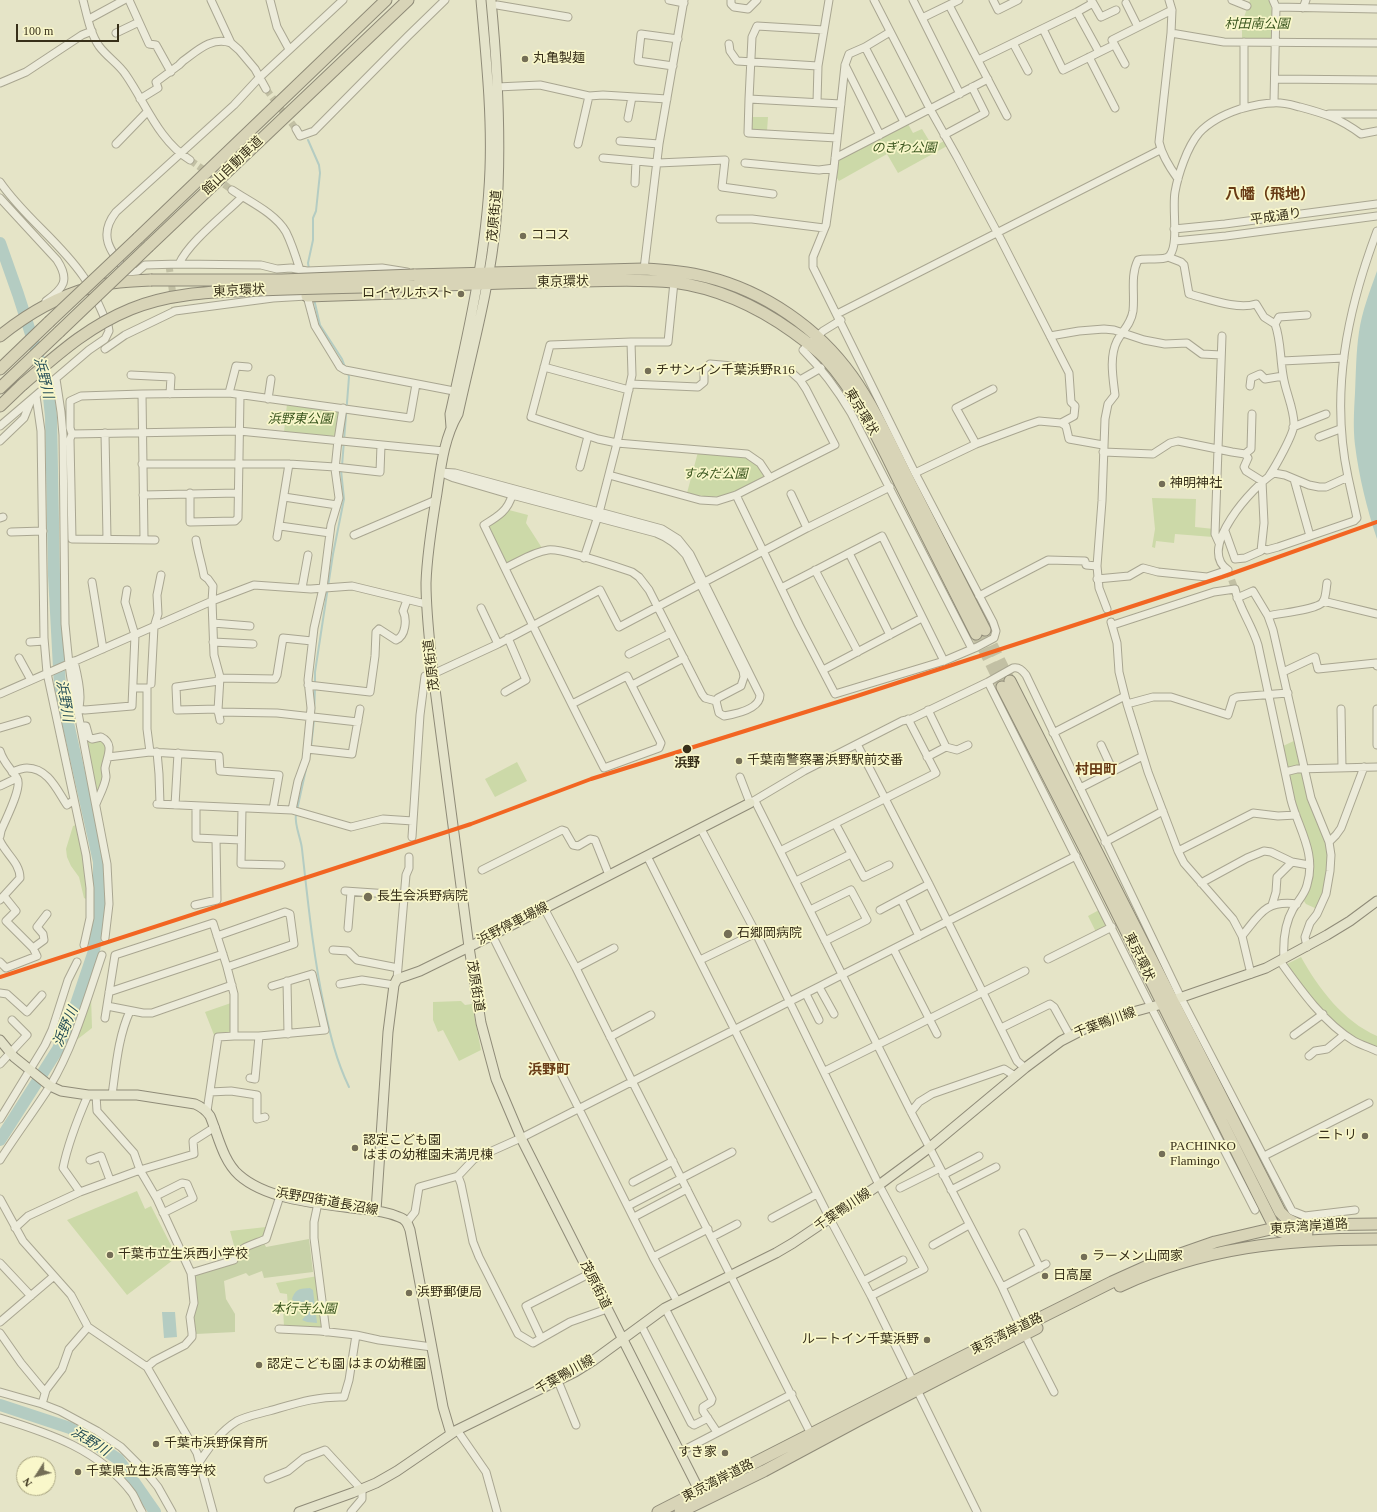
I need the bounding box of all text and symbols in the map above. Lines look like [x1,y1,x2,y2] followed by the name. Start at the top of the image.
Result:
[18,16,121,42] scale bar
[1225,17,1289,33] park label: 村田南公園
[23,24,53,38] text: 100 m
[533,51,585,67] place label: 丸亀製麺
[520,54,530,64] marker: 丸亀製麺
[200,133,266,199] street label: 館山自動車道
[872,141,936,157] park label: のぎわ公園
[1225,186,1315,204] district label: 八幡（飛地）
[485,189,505,243] street label: 茂原街道
[1249,206,1303,228] street label: 平成通り
[531,228,570,244] place label: ココス
[518,231,528,241] marker: ココス
[537,274,589,290] street label: 東京環状
[213,282,265,300] street label: 東京環状
[362,286,453,302] place label: ロイヤルホスト
[456,289,466,299] marker: ロイヤルホスト
[30,356,56,400] water label: 浜野川
[656,363,795,379] place label: チサンイン千葉浜野R16
[643,366,653,376] marker: チサンイン千葉浜野R16
[841,386,881,438] street label: 東京環状
[268,412,332,428] park label: 浜野東公園
[683,467,747,483] park label: すみだ公園
[1170,476,1222,492] place label: 神明神社
[1157,479,1167,489] marker: 神明神社
[421,638,443,692] street label: 茂原街道
[52,679,76,723] water label: 浜野川
[681,743,693,755] marker: 浜野
[747,753,903,769] place label: 千葉南警察署浜野駅前交番
[674,756,700,772] place label: 浜野
[734,756,744,766] marker: 千葉南警察署浜野駅前交番
[1075,762,1117,778] district label: 村田町
[377,889,468,905] place label: 長生会浜野病院
[362,891,374,903] marker: 長生会浜野病院
[475,899,551,949] street label: 浜野停車場線
[737,926,802,942] place label: 石郷岡病院
[722,928,734,940] marker: 石郷岡病院
[1121,930,1157,984] street label: 東京環状
[463,959,487,1013] street label: 茂原街道
[50,1004,82,1050] water label: 浜野川
[1072,1005,1138,1041] street label: 千葉鴨川線
[528,1062,570,1078] district label: 浜野町
[1318,1128,1357,1144] place label: ニトリ
[1360,1131,1370,1141] marker: ニトリ
[363,1133,493,1164] place label: 認定こども園 はまの幼稚園未満児棟
[1170,1139,1236,1170] place label: PACHINKO Flamingo
[350,1143,360,1153] marker: 認定こども園 はまの幼稚園未満児棟
[1157,1149,1167,1159] marker: PACHINKO Flamingo
[274,1185,380,1219] street label: 浜野四街道長沼線
[812,1185,874,1235] street label: 千葉鴨川線
[1270,1216,1348,1238] street label: 東京湾岸道路
[118,1247,248,1263] place label: 千葉市立生浜西小学校
[1092,1249,1183,1265] place label: ラーメン山岡家
[105,1250,115,1260] marker: 千葉市立生浜西小学校
[1079,1252,1089,1262] marker: ラーメン山岡家
[576,1258,614,1312] street label: 茂原街道
[1053,1268,1092,1284] place label: 日高屋
[1040,1271,1050,1281] marker: 日高屋
[417,1285,482,1301] place label: 浜野郵便局
[404,1288,414,1298] marker: 浜野郵便局
[272,1302,336,1318] park label: 本行寺公園
[969,1310,1045,1358] street label: 東京湾岸道路
[802,1332,919,1348] place label: ルートイン千葉浜野
[922,1335,932,1345] marker: ルートイン千葉浜野
[533,1352,597,1398] street label: 千葉鴨川線
[267,1357,426,1373] place label: 認定こども園 はまの幼稚園
[254,1360,264,1370] marker: 認定こども園 はまの幼稚園
[68,1424,112,1460] water label: 浜野川
[164,1436,268,1452] place label: 千葉市浜野保育所
[151,1439,161,1449] marker: 千葉市浜野保育所
[678,1445,717,1461] place label: すき家
[720,1448,730,1458] marker: すき家
[16,1456,56,1496] north arrow
[680,1456,756,1506] street label: 東京湾岸道路
[86,1464,216,1480] place label: 千葉県立生浜高等学校
[73,1467,83,1477] marker: 千葉県立生浜高等学校
[20,1476,34,1489] text: N

